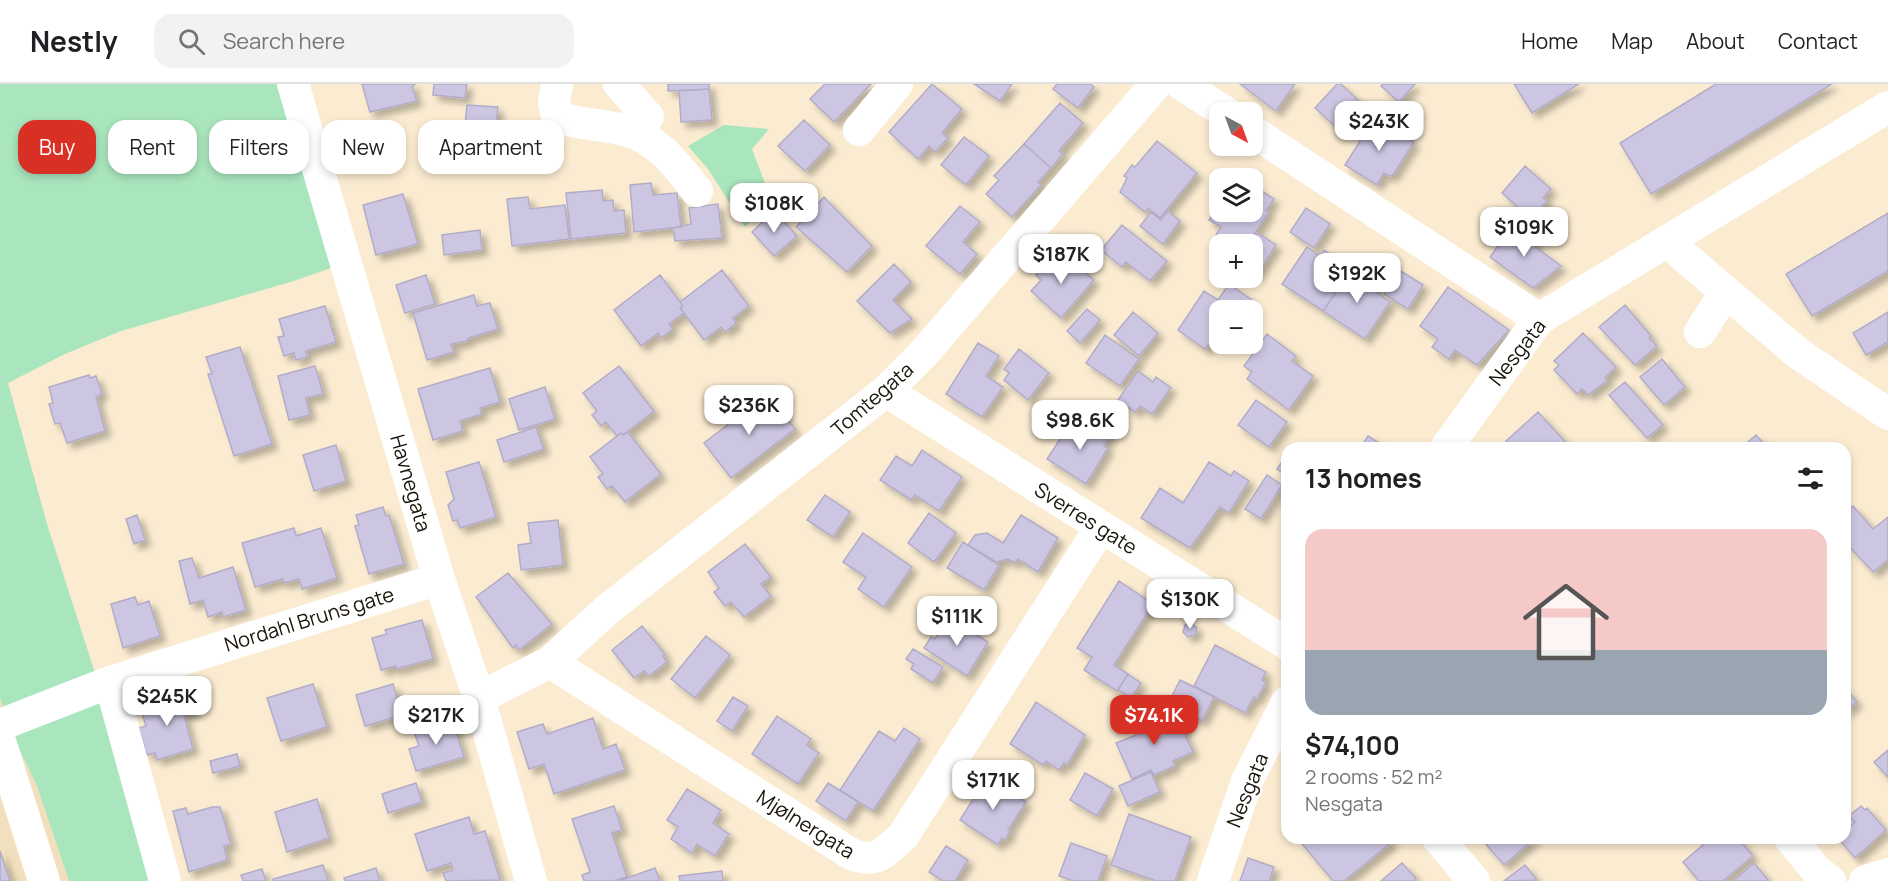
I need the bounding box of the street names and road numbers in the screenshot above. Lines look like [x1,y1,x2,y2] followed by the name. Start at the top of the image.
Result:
[1482,313,1552,391] street label: Nesgata
[825,356,919,442] street label: Tomtegata
[384,431,438,535] street label: Havnegata
[1029,476,1143,560] street label: Sverres gate
[221,580,397,658] street label: Nordahl Bruns gate
[1220,749,1274,831] street label: Nesgata
[752,783,860,865] street label: Mjølnergata

